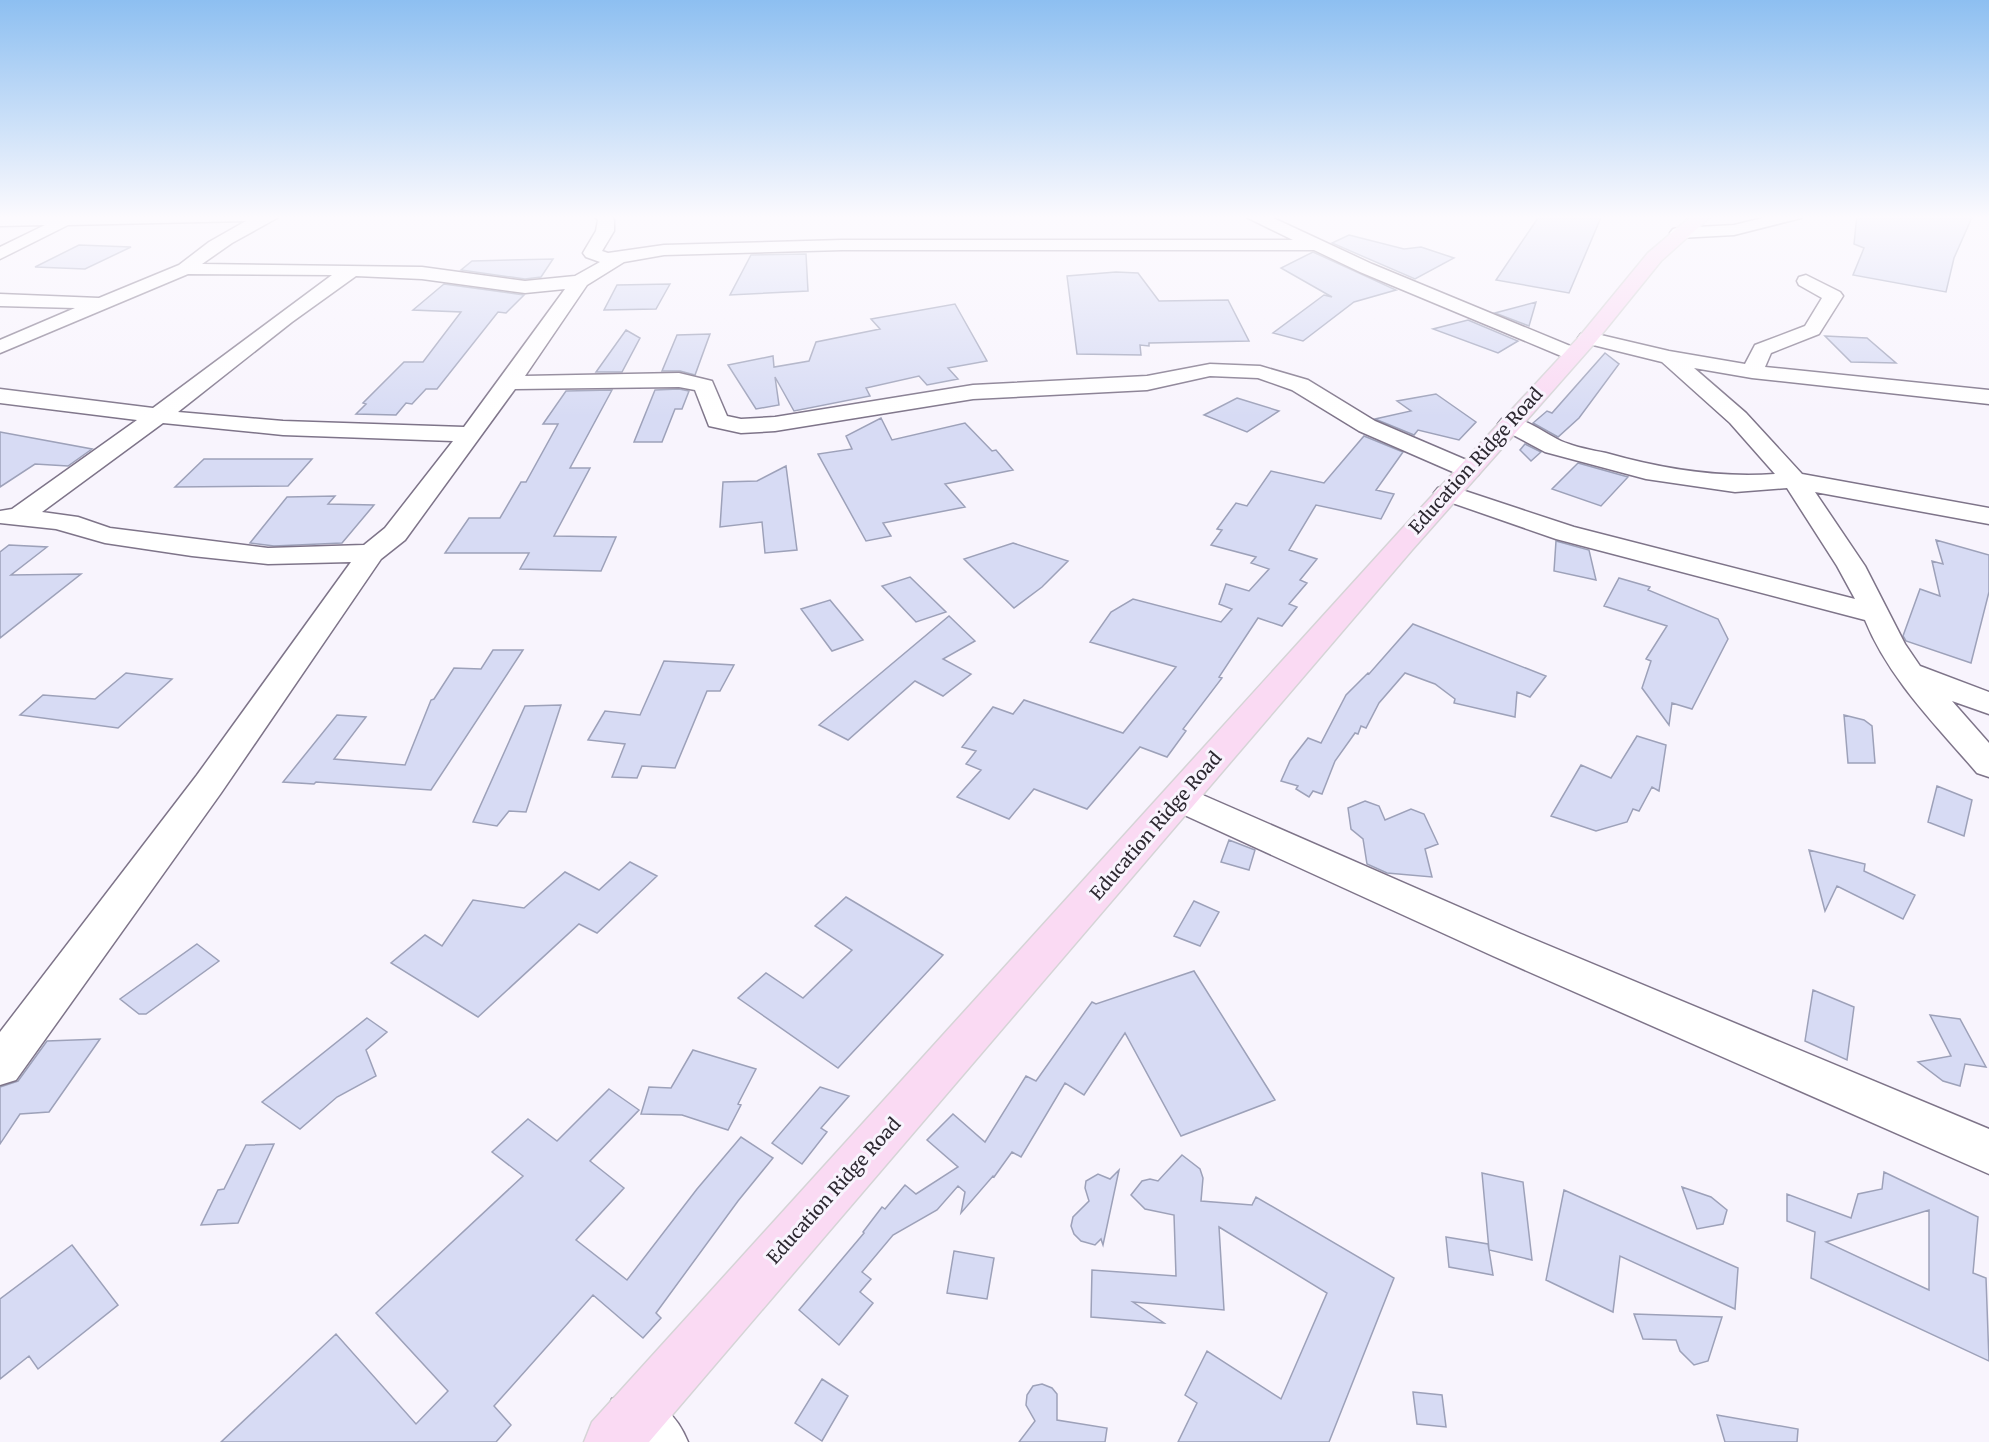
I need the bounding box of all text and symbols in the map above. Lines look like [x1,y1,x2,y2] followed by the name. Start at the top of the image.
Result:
[1404,383,1547,539] street label: Education Ridge Road
[1085,747,1226,905] street label: Education Ridge Road
[762,1113,905,1269] street label: Education Ridge Road

